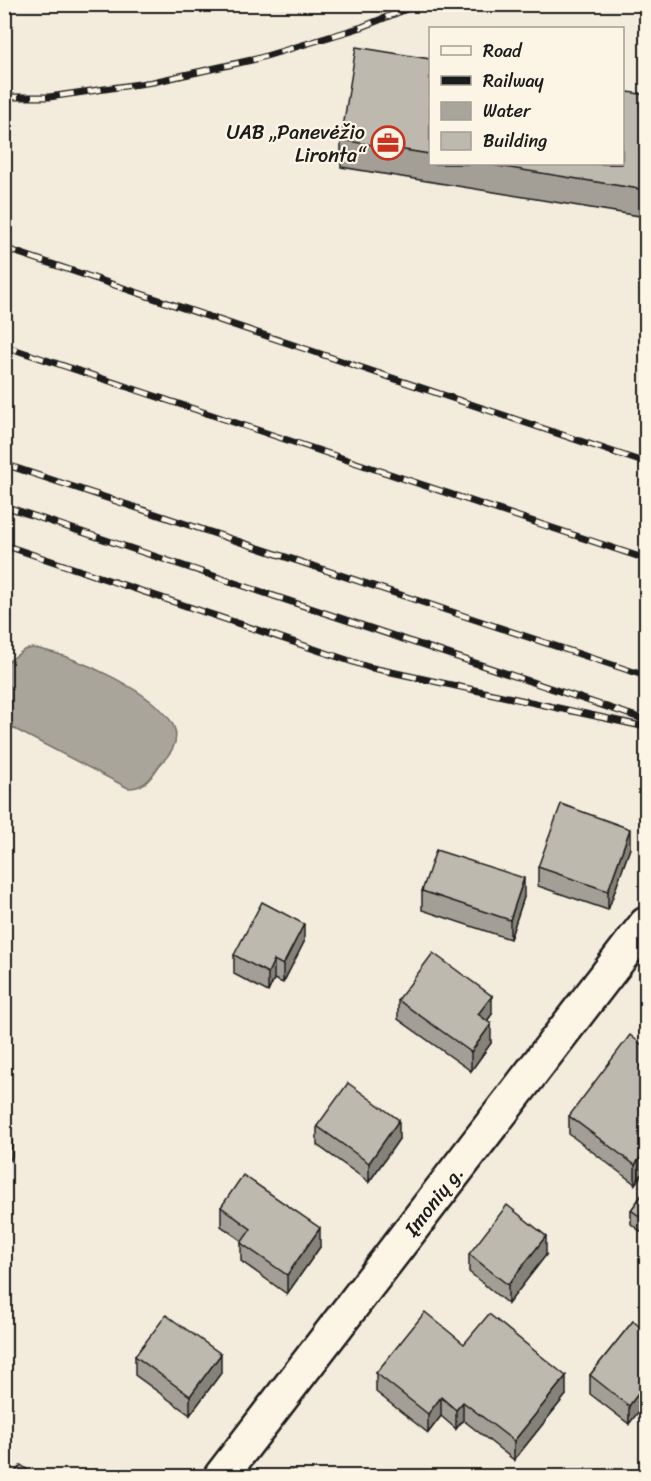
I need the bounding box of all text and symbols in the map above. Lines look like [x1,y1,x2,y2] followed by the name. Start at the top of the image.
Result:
[429,27,624,165] legend
[483,35,523,67] text: Road
[483,65,545,97] text: Railway
[483,95,532,127] text: Water
[226,115,367,173] place label: UAB „Panevėžio Lironta“
[370,125,406,161] office icon: UAB „Panevėžio Lironta“
[483,125,547,157] text: Building
[394,1158,473,1245] street label: Įmonių g.

